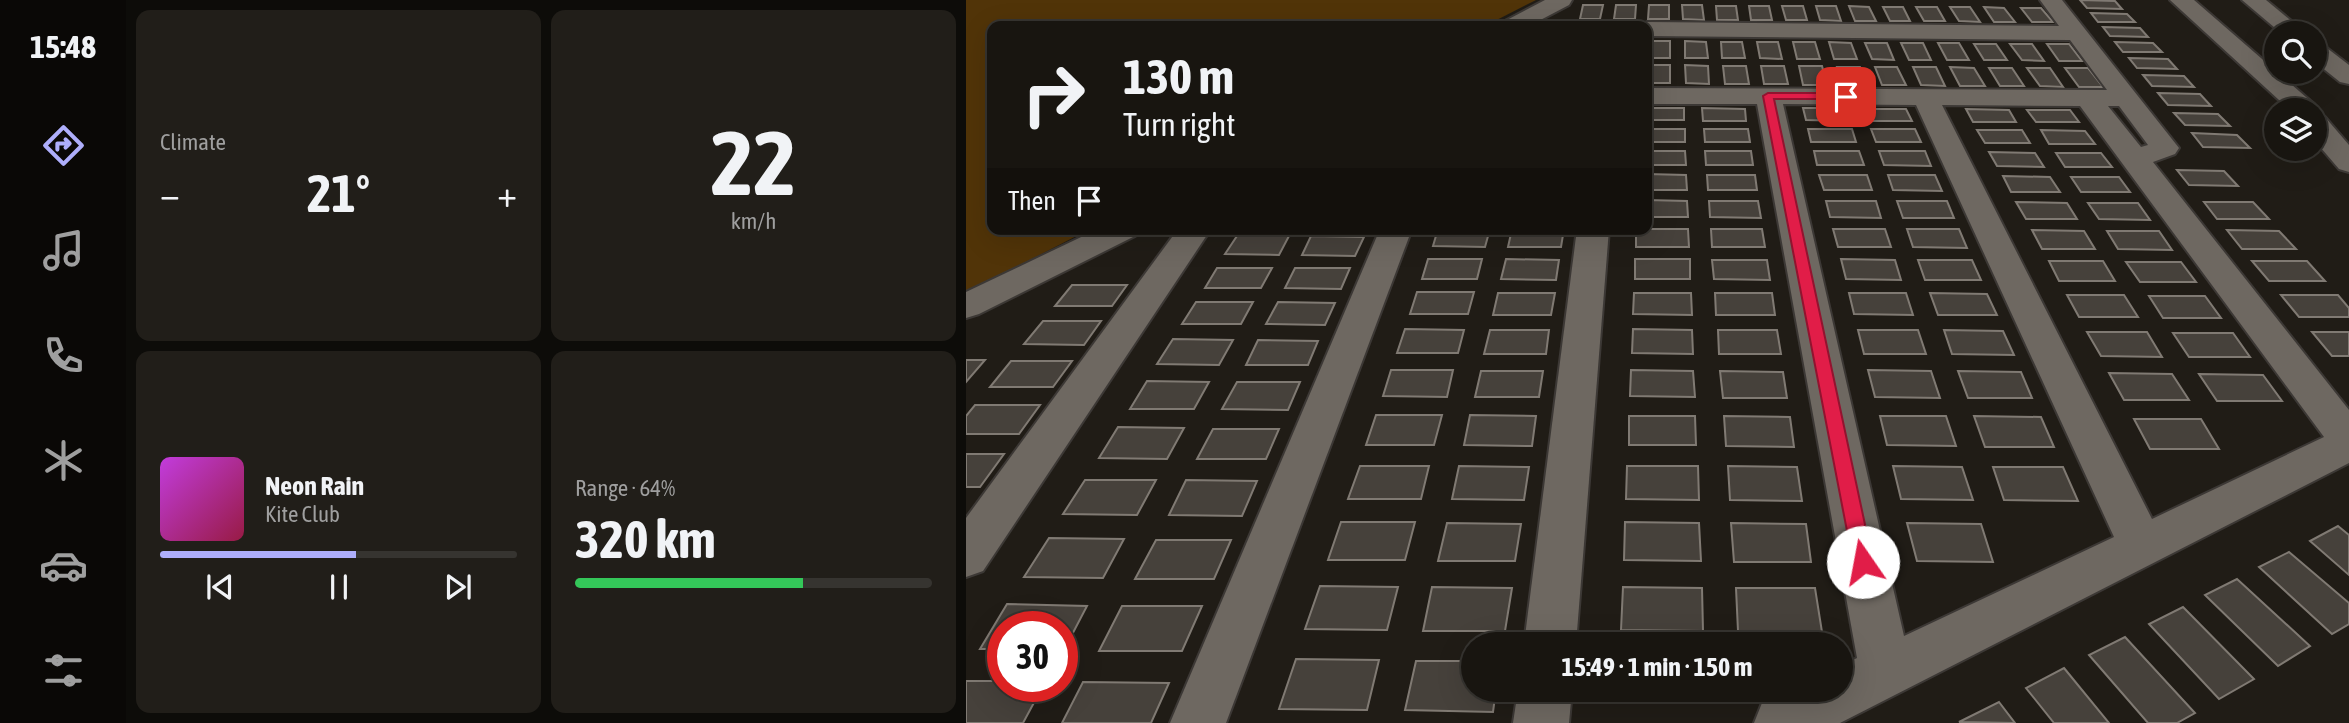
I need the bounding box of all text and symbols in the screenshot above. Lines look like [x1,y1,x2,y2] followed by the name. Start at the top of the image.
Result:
[2264,21,2327,161] map controls
[2264,21,2327,84] button: search
[30,28,96,65] text: 15:48
[1123,48,1234,104] text: 130 m
[1008,49,1099,140] icon: right
[1816,67,1876,127] pin
[1827,78,1865,116] icon: arrive
[2264,98,2327,161] button: layers
[1123,106,1236,143] text: Turn right
[711,110,796,214] text: 22
[39,121,88,170] icon: directions
[160,129,226,155] text: Climate
[307,163,370,223] text: 21°
[160,172,180,215] text: −
[497,172,517,215] text: +
[1070,182,1108,220] icon: arrive
[1008,186,1056,216] text: Then
[731,208,776,234] text: km/h
[39,226,88,275] icon: music
[39,331,88,380] icon: phone
[39,436,88,485] icon: climate
[265,471,364,501] text: Neon Rain
[575,475,675,501] text: Range · 64%
[265,501,340,527] text: Kite Club
[575,509,716,569] text: 320 km
[1826,525,1900,599] position arrow
[39,541,88,590] icon: car
[201,568,239,606] icon: previous
[320,568,358,606] icon: pause
[439,568,477,606] icon: next
[987,611,1078,702] speed limit sign: 30
[39,646,88,695] icon: filters
[1562,652,1752,682] text: 15:49 · 1 min · 150 m

